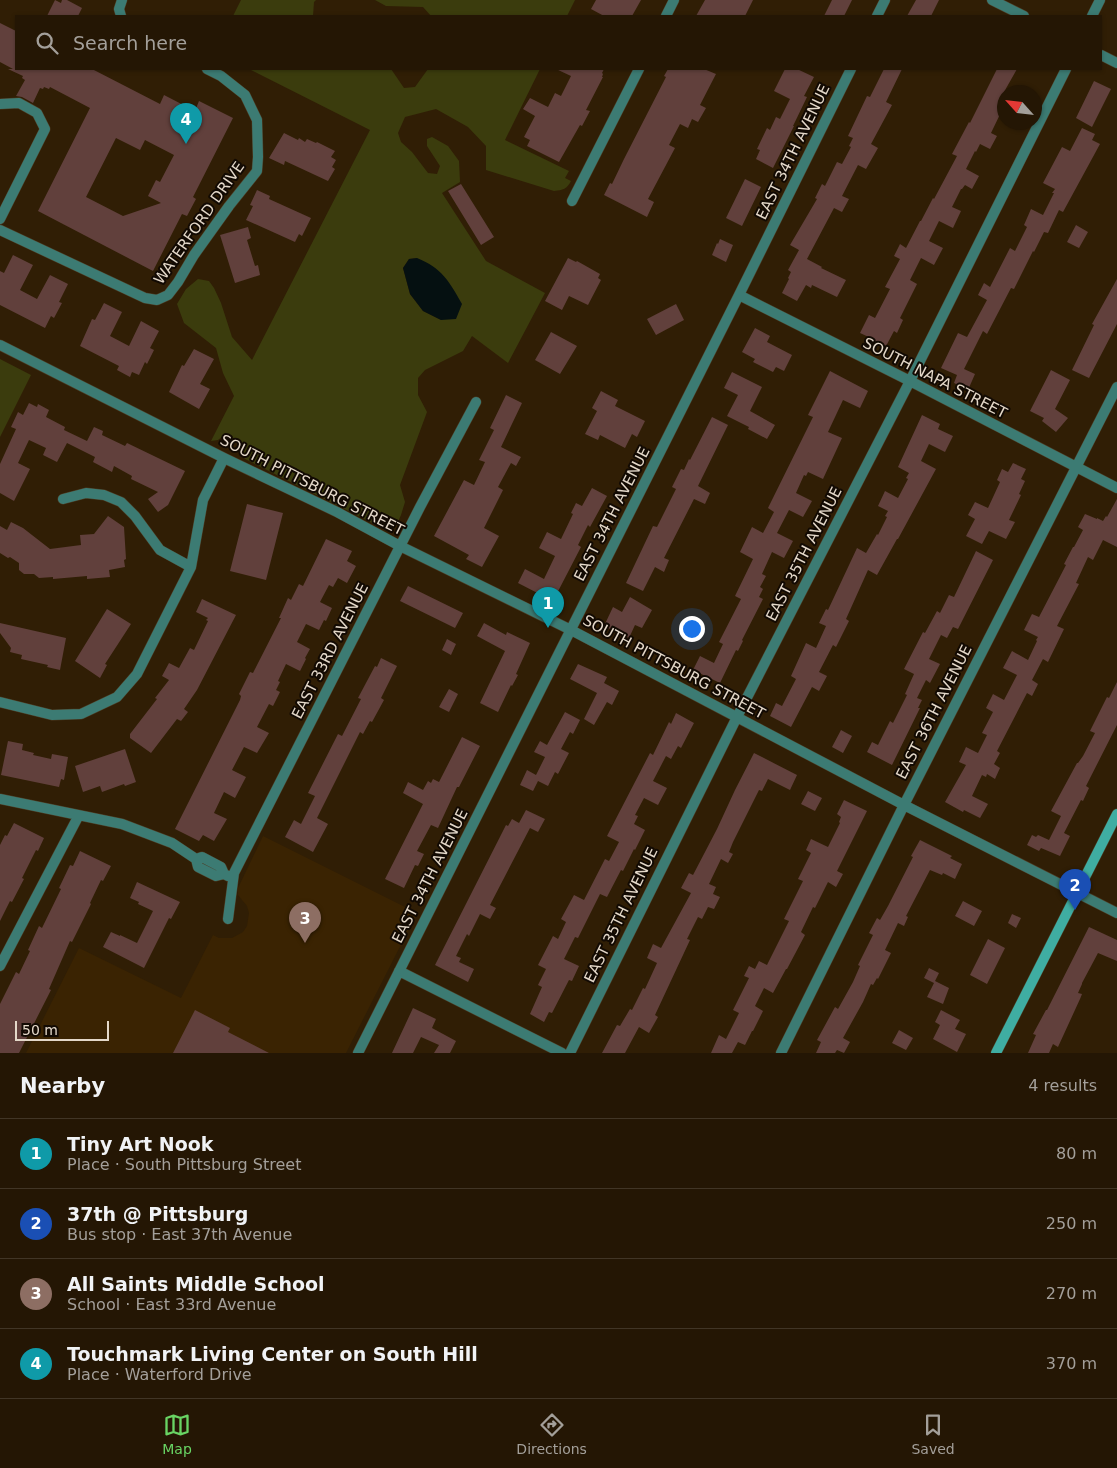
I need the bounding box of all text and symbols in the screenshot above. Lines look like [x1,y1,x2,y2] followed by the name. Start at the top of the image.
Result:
[15,15,1102,70] search box
[33,29,61,57] icon: search
[73,32,187,54] text: Search here
[752,81,834,223] street label: EAST 34TH AVENUE
[997,85,1042,130] north arrow
[170,103,202,144] pin: 4
[150,158,248,288] street label: WATERFORD DRIVE
[860,334,1011,423] street label: SOUTH NAPA STREET
[217,431,408,540] street label: SOUTH PITTSBURG STREET
[570,444,654,584] street label: EAST 34TH AVENUE
[762,484,846,624] street label: EAST 35TH AVENUE
[288,580,372,722] street label: EAST 33RD AVENUE
[532,587,564,628] pin: 1
[580,611,769,723] street label: SOUTH PITTSBURG STREET
[679,616,705,642] your location
[892,642,976,782] street label: EAST 36TH AVENUE
[388,806,472,946] street label: EAST 34TH AVENUE
[580,844,662,986] street label: EAST 35TH AVENUE
[1059,869,1091,910] pin: 2
[289,902,321,943] pin: 3
[15,1018,109,1041] scale bar
[22,1022,58,1038] text: 50 m
[20,1074,105,1098] text: Nearby
[1028,1076,1097,1095] text: 4 results
[67,1133,213,1155] text: Tiny Art Nook
[30,1144,42,1163] text: 1
[1056,1144,1097,1163] text: 80 m
[67,1155,301,1174] text: Place · South Pittsburg Street
[67,1203,248,1225] text: 37th @ Pittsburg
[30,1214,42,1233] text: 2
[1046,1214,1097,1233] text: 250 m
[67,1225,292,1244] text: Bus stop · East 37th Avenue
[67,1273,325,1295] text: All Saints Middle School
[30,1284,42,1303] text: 3
[1046,1284,1097,1303] text: 270 m
[67,1295,276,1314] text: School · East 33rd Avenue
[67,1343,478,1365] text: Touchmark Living Center on South Hill
[30,1354,42,1373] text: 4
[1046,1354,1097,1373] text: 370 m
[67,1365,252,1384] text: Place · Waterford Drive
[162,1411,192,1457] tab: Map
[516,1411,587,1457] tab: Directions
[911,1411,955,1457] tab: Saved

